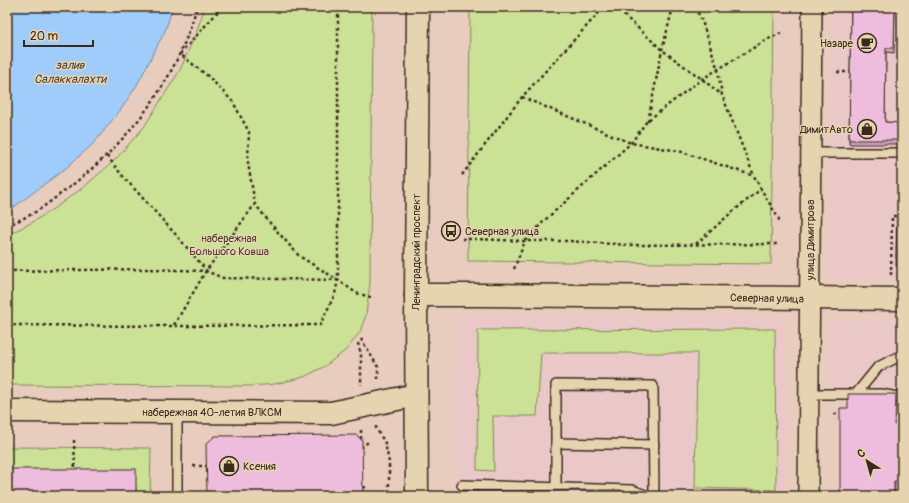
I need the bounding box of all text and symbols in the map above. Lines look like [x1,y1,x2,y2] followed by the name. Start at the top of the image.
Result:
[24,22,93,48] scale bar
[30,29,59,44] text: 20 m
[856,32,878,54] cafe icon: Назаре
[820,37,854,50] place label: Назаре
[34,58,108,87] water label: залив Салаккалахти
[856,118,878,140] shop icon: ДимитАвто
[799,123,853,136] place label: ДимитАвто
[410,193,423,311] street label: Ленинградский проспект
[804,200,817,281] street label: улица Димитрова
[440,220,462,242] bus stop icon: Северная улица
[465,225,539,238] place label: Северная улица
[189,232,269,258] park label: набережная Большого Ковша
[730,291,804,306] street label: Северная улица
[142,406,282,419] street label: набережная 40-летия ВЛКСМ
[847,441,887,481] north arrow
[855,446,868,461] text: С
[218,455,240,477] shop icon: Ксения
[243,460,276,473] place label: Ксения

